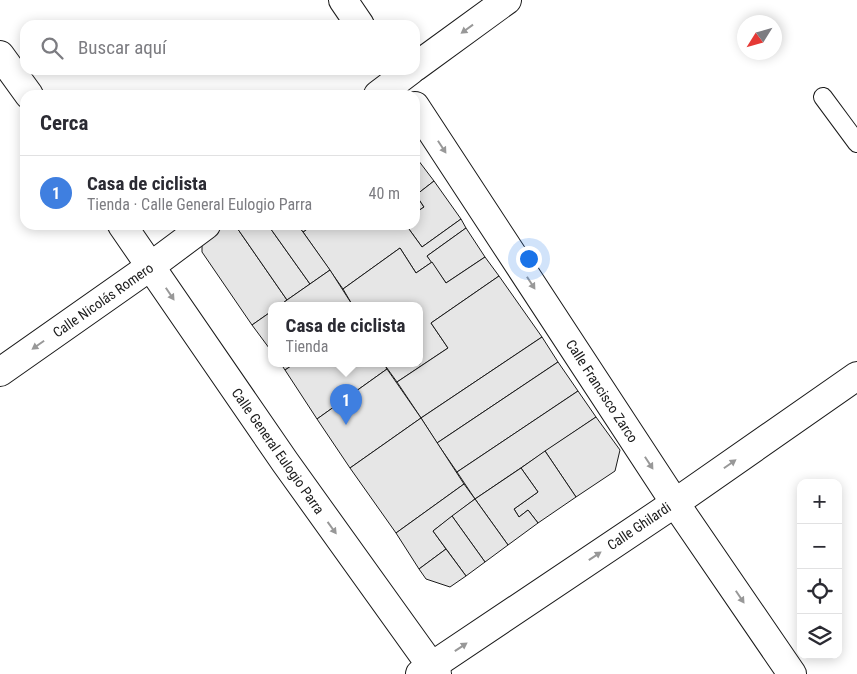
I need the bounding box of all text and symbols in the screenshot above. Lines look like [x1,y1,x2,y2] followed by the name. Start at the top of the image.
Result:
[737,15,782,60] north arrow
[20,20,420,75] search box
[461,24,474,34] one-way arrow
[38,34,66,62] icon: search
[78,36,167,59] text: Buscar aquí
[40,111,88,135] text: Cerca
[437,140,447,154] one-way arrow
[87,172,207,195] text: Casa de ciclista
[52,184,60,203] text: 1
[368,184,400,203] text: 40 m
[87,195,312,214] text: Tienda · Calle General Eulogio Parra
[516,246,542,272] your location
[50,259,156,341] street label: Calle Nicolás Romero
[526,276,536,290] one-way arrow
[165,287,175,300] one-way arrow
[268,302,423,367] popup
[286,314,405,337] text: Casa de ciclista
[286,337,328,356] text: Tienda
[563,337,641,445] street label: Calle Francisco Zarco
[31,340,45,350] one-way arrow
[330,384,362,425] pin: 1
[229,385,327,517] street label: Calle General Eulogio Parra
[644,456,653,469] one-way arrow
[723,459,736,469] one-way arrow
[797,479,842,659] map controls
[797,479,842,524] button: +
[604,499,674,553] street label: Calle Ghilardi
[327,521,337,535] one-way arrow
[797,524,842,569] button: −
[589,551,602,561] one-way arrow
[797,569,842,614] button: locate
[735,591,744,604] one-way arrow
[797,614,842,659] button: layers
[454,642,467,652] one-way arrow

